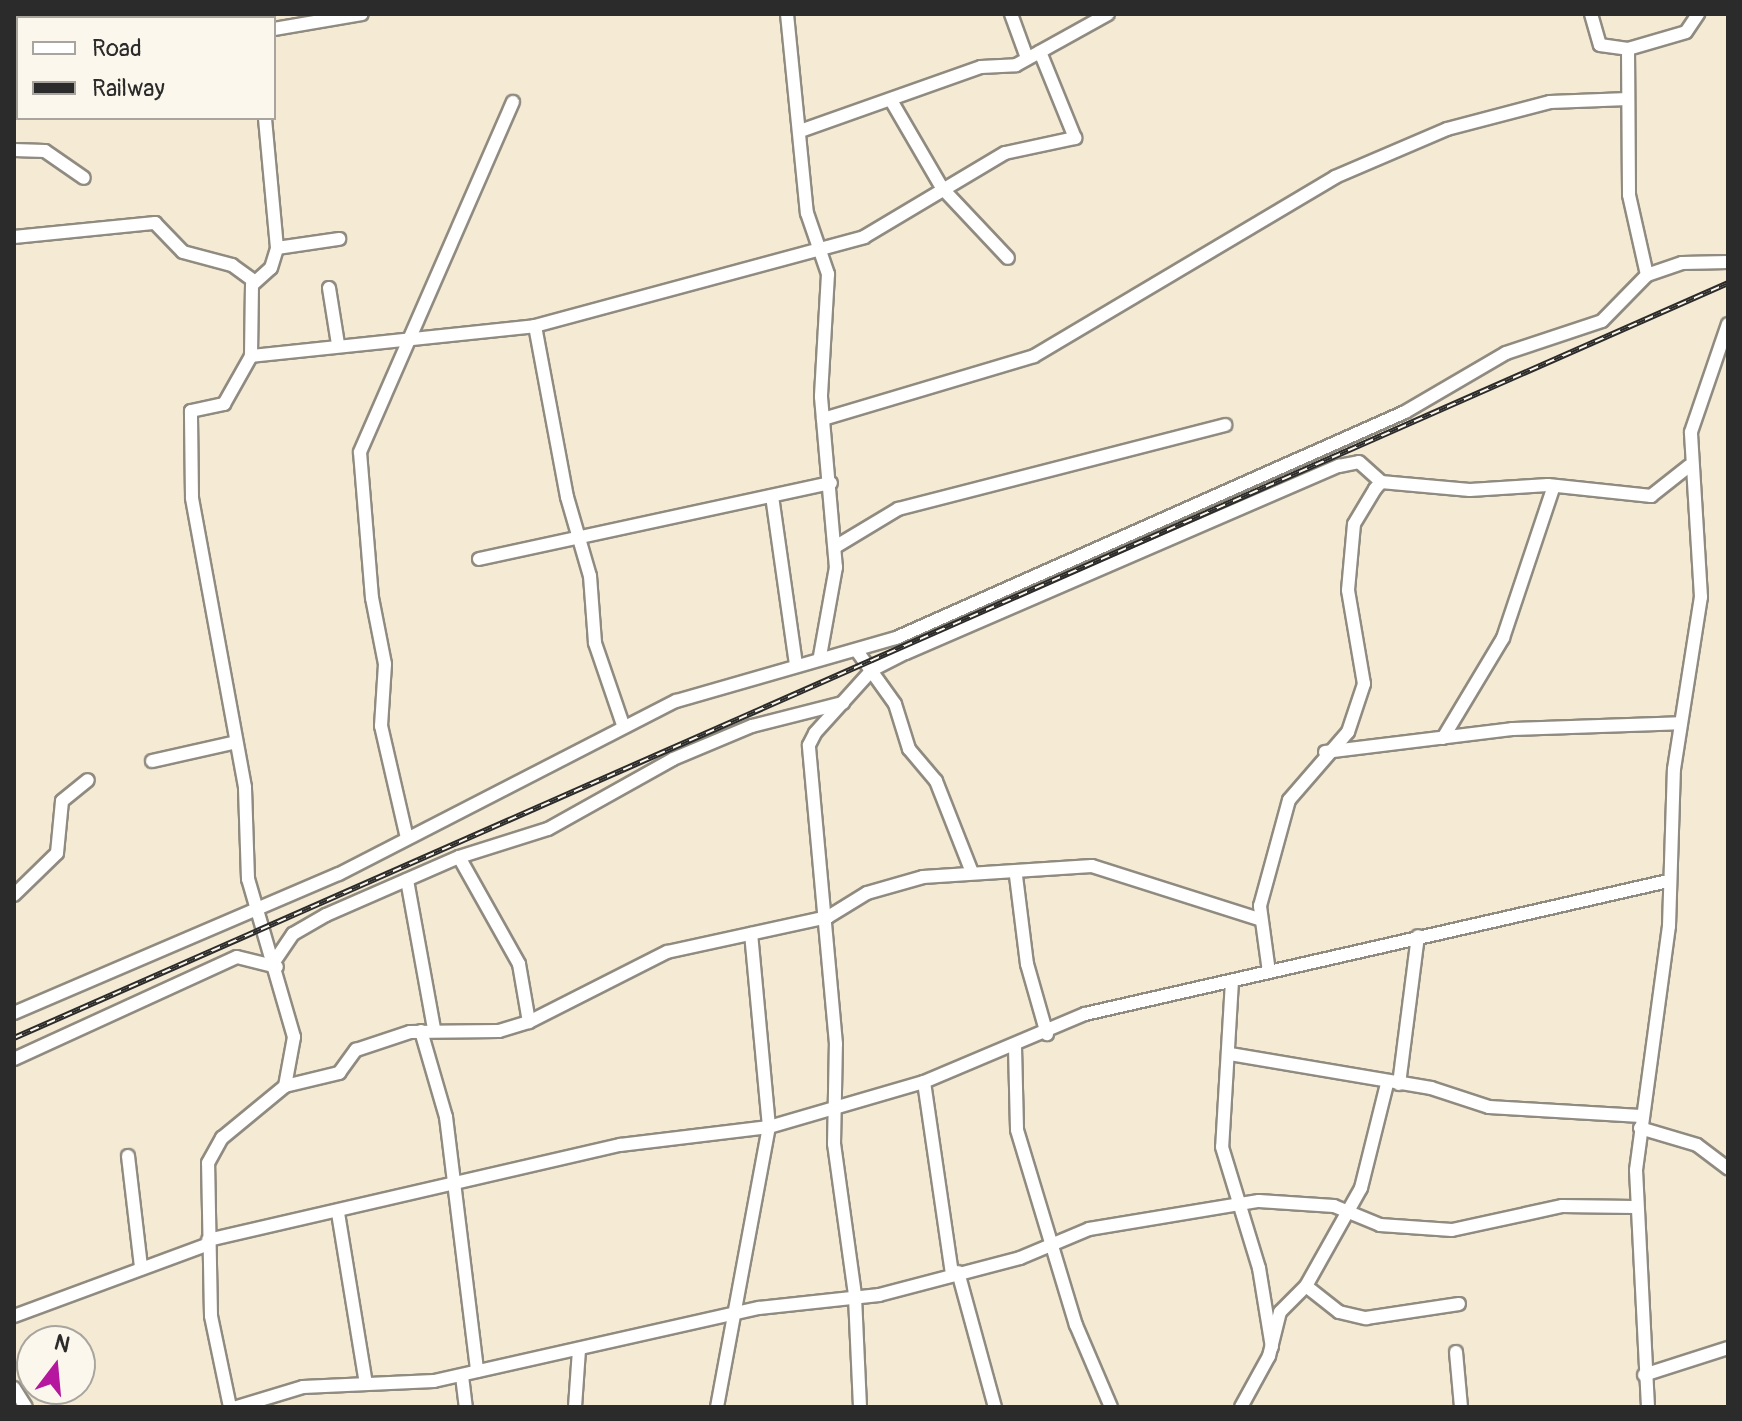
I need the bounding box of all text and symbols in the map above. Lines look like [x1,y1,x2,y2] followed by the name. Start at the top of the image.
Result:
[16,16,276,120] legend
[92,34,142,63] text: Road
[92,74,165,103] text: Railway
[16,1325,96,1405] north arrow
[51,1328,73,1359] text: N

